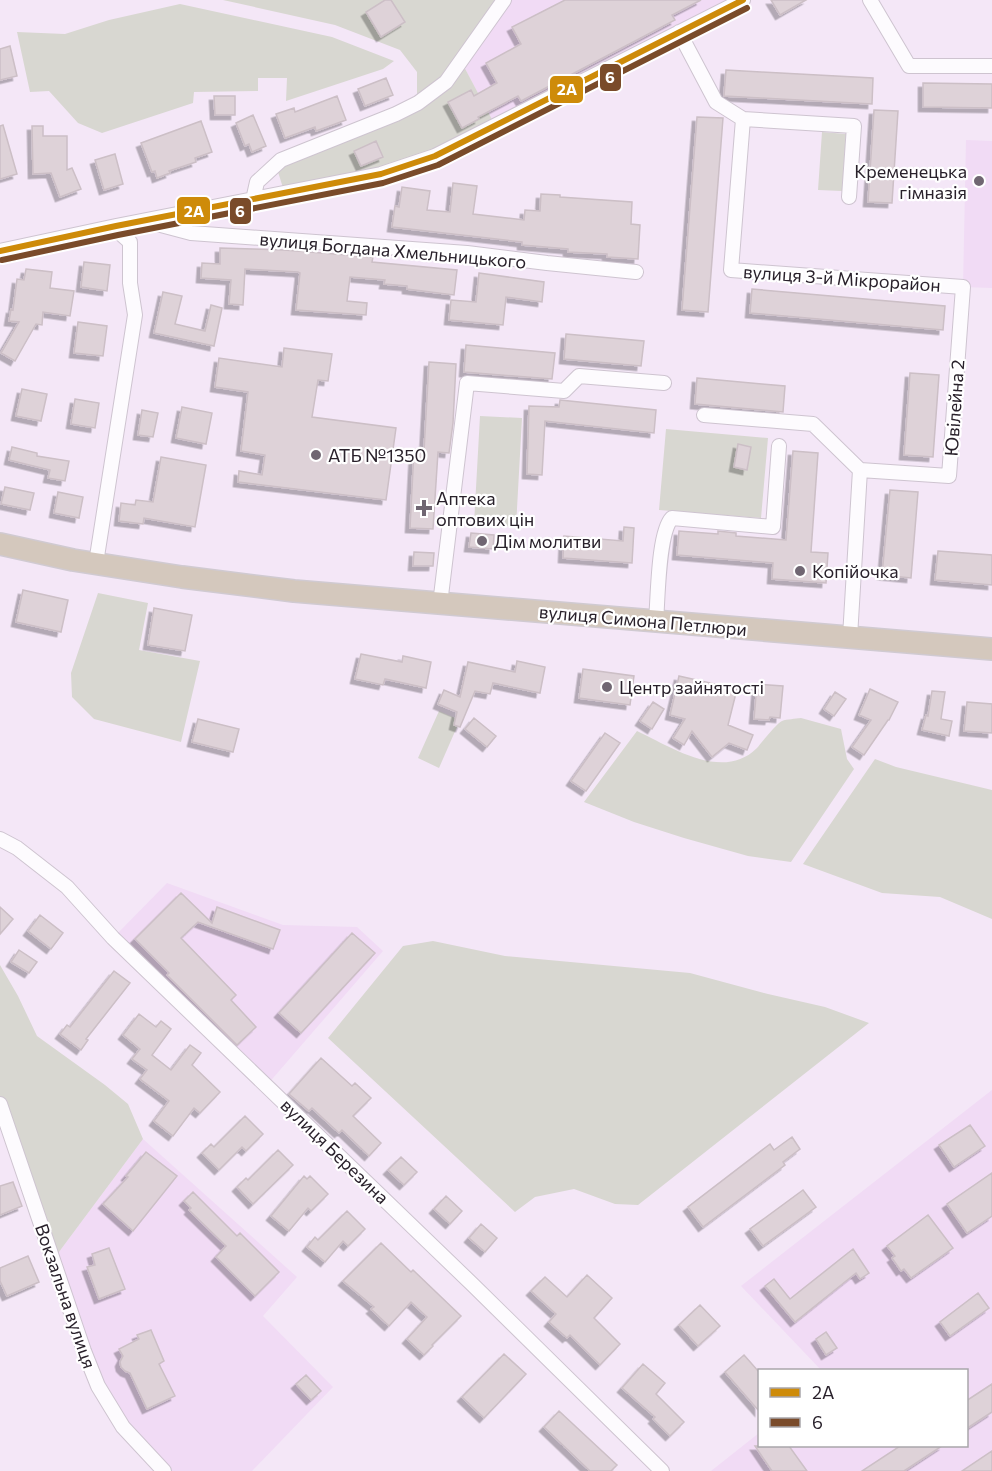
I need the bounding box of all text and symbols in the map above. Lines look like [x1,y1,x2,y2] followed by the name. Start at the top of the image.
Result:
[599,63,622,92] line badge: 6
[605,67,615,86] text: 6
[549,75,584,104] line badge: 2A
[557,79,578,98] text: 2A
[854,160,967,203] place label: Кременецька гімназія
[972,174,986,188] marker: Кременецька гімназія
[176,196,211,225] line badge: 2A
[229,197,252,225] line badge: 6
[184,201,205,220] text: 2A
[235,201,245,220] text: 6
[259,227,527,273] street label: вулиця Богдана Хмельницького
[743,260,941,296] street label: вулиця 3-й Мікрорайон
[940,359,968,457] street label: Ювілейна 2
[328,444,426,466] place label: АТБ №1350
[309,448,323,462] marker: АТБ №1350
[436,487,534,530] place label: Аптека оптових цін
[417,501,431,515] marker: Аптека оптових цін
[494,530,601,552] place label: Дім молитви
[475,534,489,548] marker: Дім молитви
[812,560,899,582] place label: Копійочка
[793,564,807,578] marker: Копійочка
[538,600,748,640] street label: вулиця Симона Петлюри
[619,676,764,698] place label: Центр зайнятості
[600,680,614,694] marker: Центр зайнятості
[276,1094,394,1208] street label: вулиця Березина
[31,1221,101,1371] street label: Вокзальна вулиця
[758,1369,968,1447] legend
[812,1381,834,1403] text: 2A
[812,1411,823,1433] text: 6

